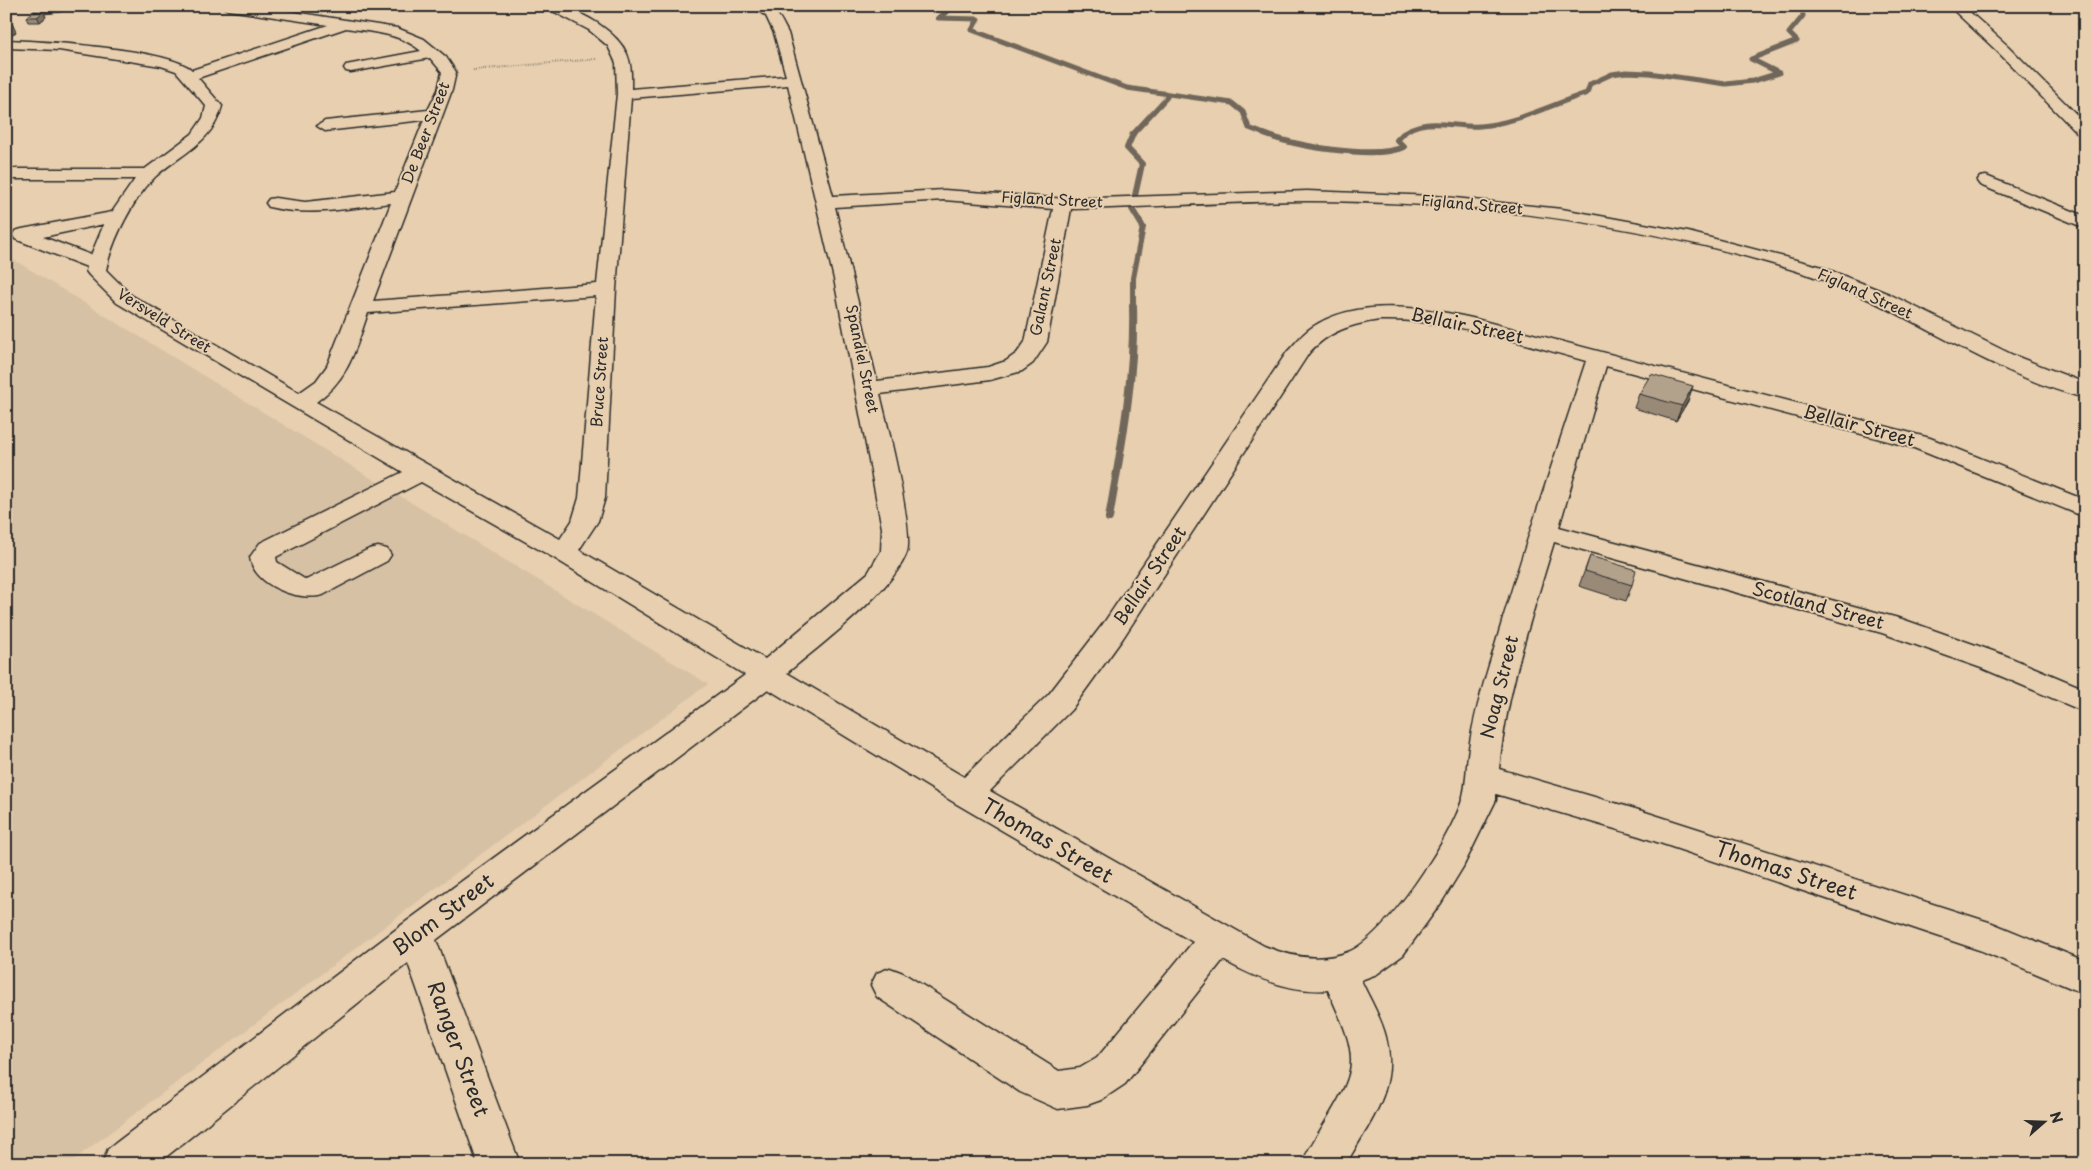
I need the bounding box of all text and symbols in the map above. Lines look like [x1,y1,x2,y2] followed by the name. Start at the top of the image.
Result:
[395,78,455,187] street label: De Beer Street
[1001,184,1104,213] street label: Figland Street
[1420,188,1524,219] street label: Figland Street
[1023,236,1066,338] street label: Galant Street
[1814,261,1917,324] street label: Figland Street
[113,282,216,358] street label: Versveld Street
[1408,299,1526,350] street label: Bellair Street
[841,302,886,415] street label: Spandiel Street
[584,336,613,428] street label: Bruce Street
[1800,397,1918,452] street label: Bellair Street
[1105,520,1192,630] street label: Bellair Street
[1749,574,1887,635] street label: Scotland Street
[1473,632,1524,741] street label: Noag Street
[976,789,1120,890] street label: Thomas Street
[1712,831,1862,907] street label: Thomas Street
[384,864,500,963] street label: Blom Street
[421,976,499,1121] street label: Ranger Street
[2018,1098,2068,1148] north arrow
[2045,1109,2068,1126] text: N

